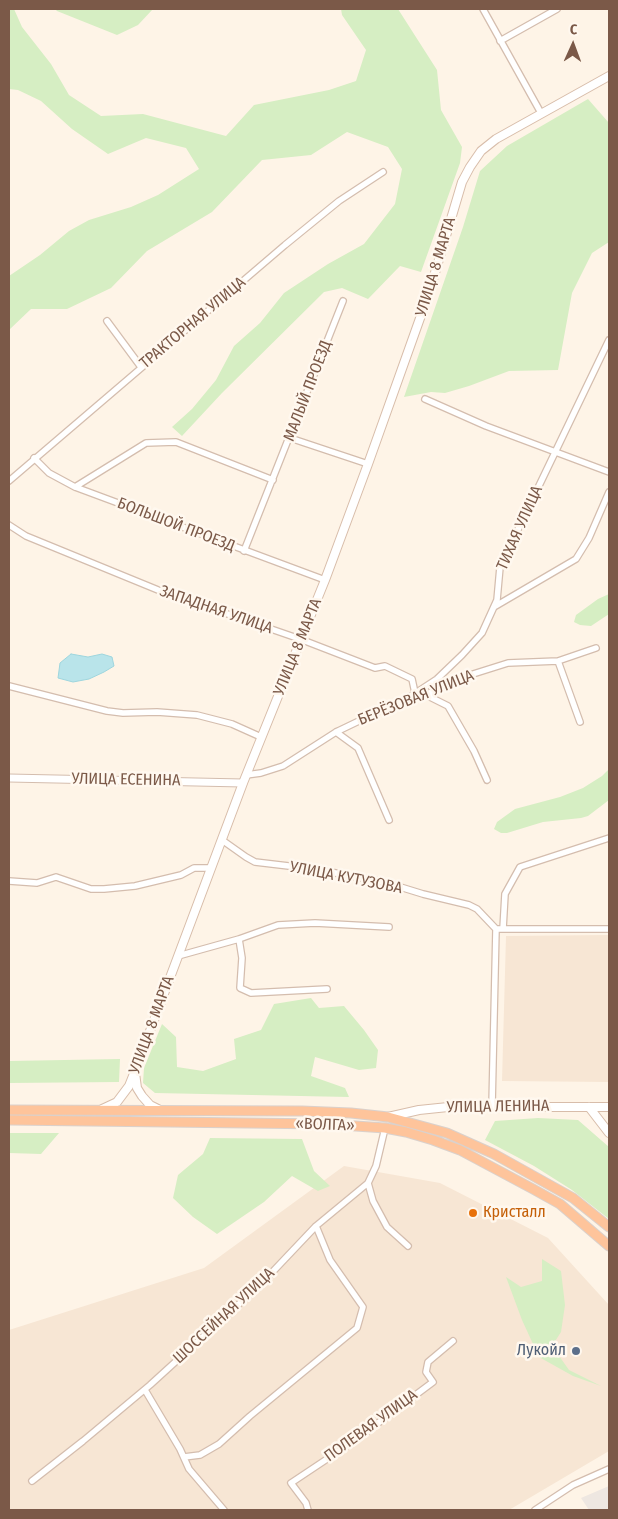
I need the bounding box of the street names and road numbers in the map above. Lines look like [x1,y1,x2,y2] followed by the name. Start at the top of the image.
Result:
[412,215,460,319] street label: УЛИЦА 8 МАРТА
[136,273,250,373] street label: ТРАКТОРНАЯ УЛИЦА
[280,338,336,444] street label: МАЛЫЙ ПРОЕЗД
[493,483,547,573] street label: ТИХАЯ УЛИЦА
[114,494,238,556] street label: БОЛЬШОЙ ПРОЕЗД
[157,582,275,638] street label: ЗАПАДНАЯ УЛИЦА
[270,596,326,698] street label: УЛИЦА 8 МАРТА
[355,666,477,730] street label: БЕРЁЗОВАЯ УЛИЦА
[71,769,181,791] street label: УЛИЦА ЕСЕНИНА
[288,858,404,898] street label: УЛИЦА КУТУЗОВА
[125,973,179,1077] street label: УЛИЦА 8 МАРТА
[446,1097,550,1117] street label: УЛИЦА ЛЕНИНА
[295,1114,355,1136] street label: «ВОЛГА»
[169,1264,279,1368] street label: ШОССЕЙНАЯ УЛИЦА
[321,1386,421,1466] street label: ПОЛЕВАЯ УЛИЦА

